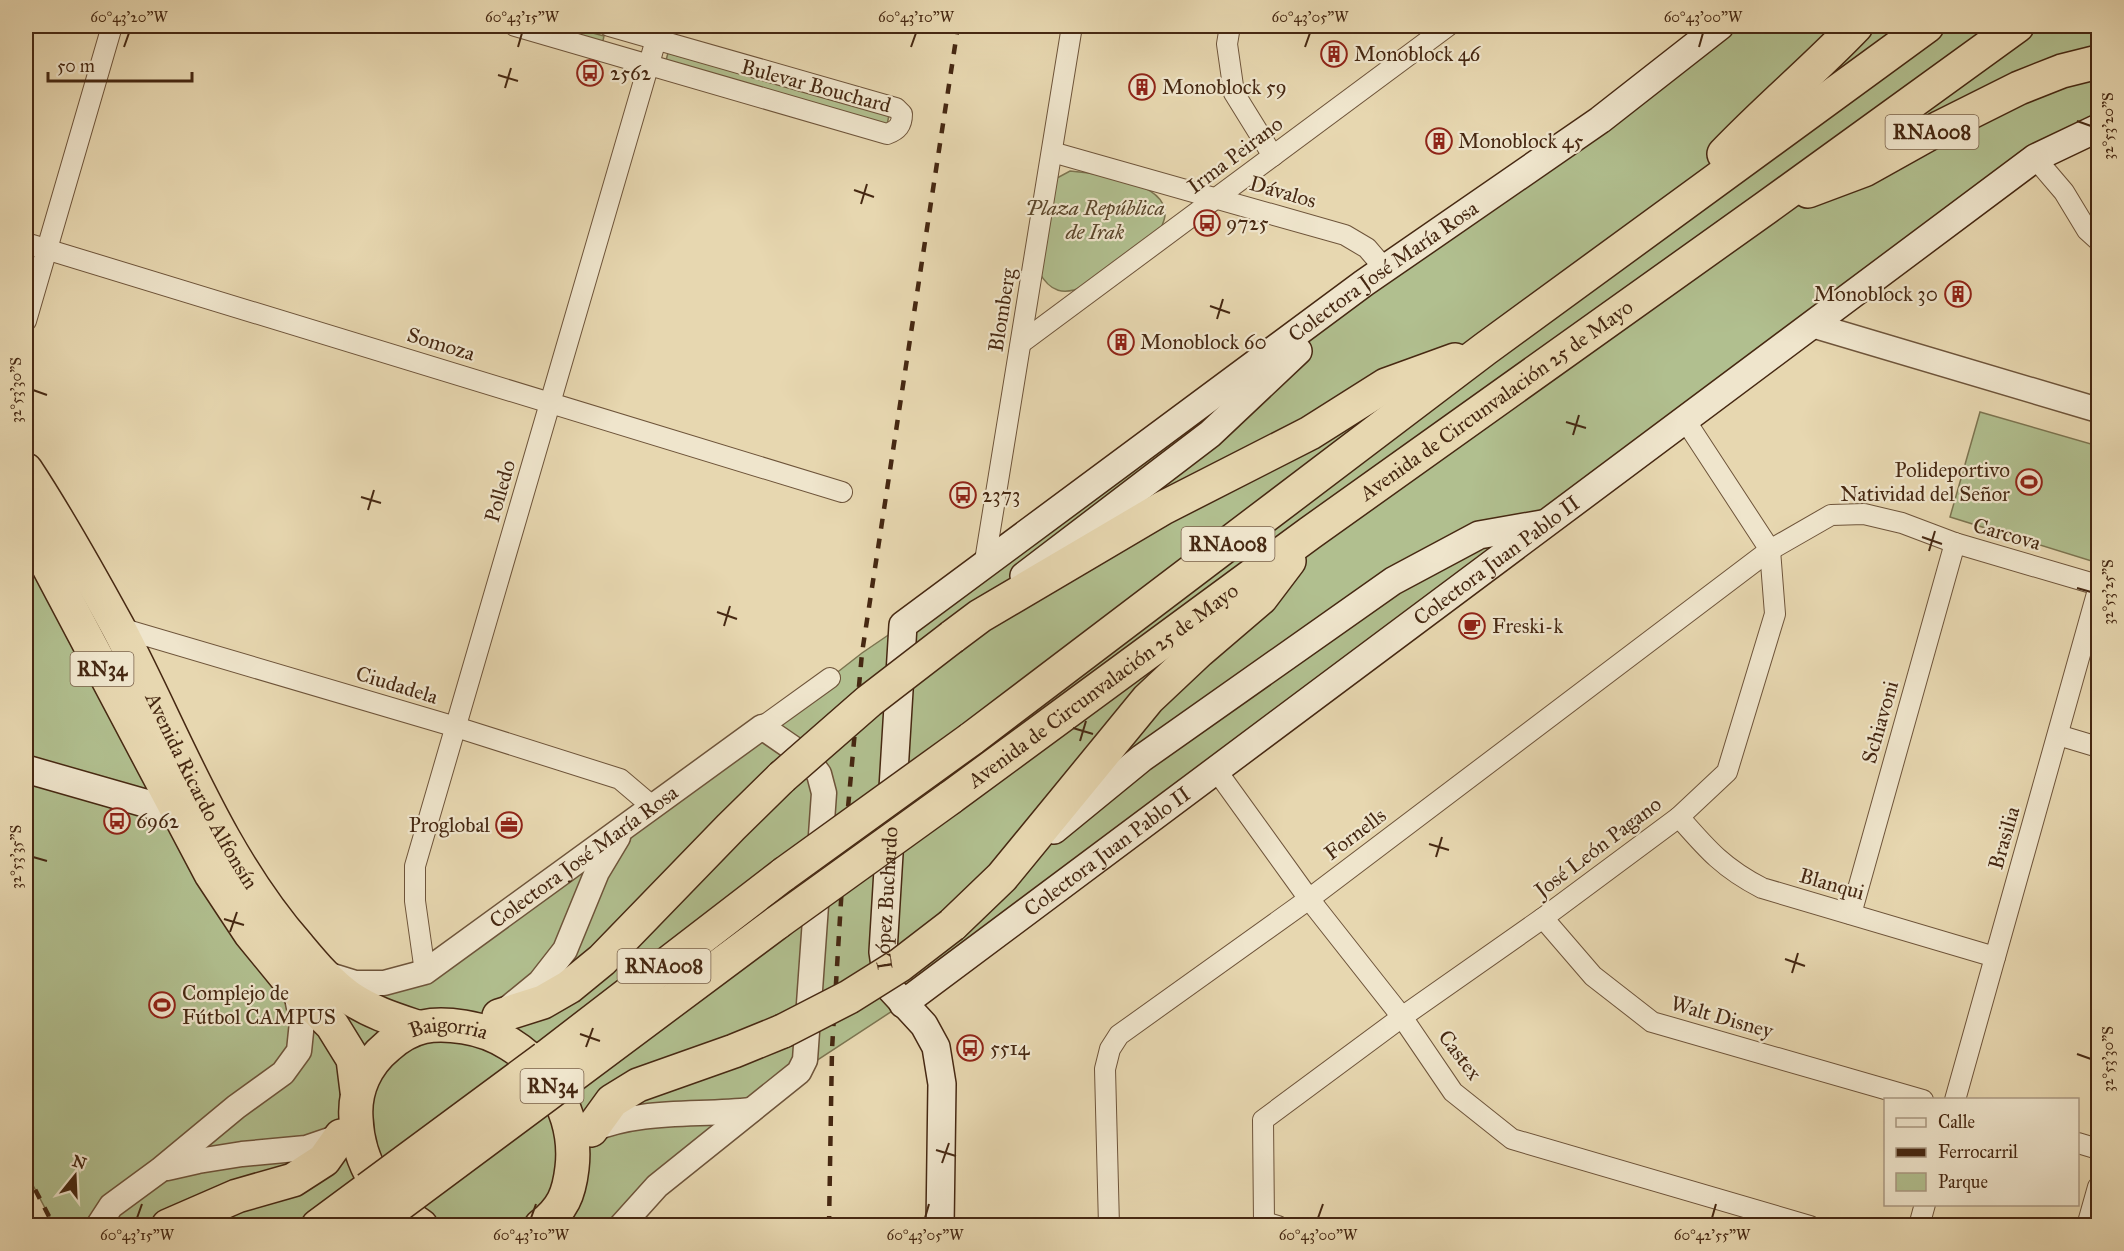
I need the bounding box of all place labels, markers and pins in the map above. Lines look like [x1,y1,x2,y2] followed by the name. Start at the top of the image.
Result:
[1319,39,1349,69] building icon: Monoblock 46
[1354,41,1482,67] place label: Monoblock 46
[575,58,605,88] bus stop icon: 2562
[610,60,652,86] place label: 2562
[1127,72,1157,102] building icon: Monoblock 59
[1162,74,1287,100] place label: Monoblock 59
[1424,126,1454,156] building icon: Monoblock 45
[1458,128,1584,154] place label: Monoblock 45
[1192,208,1222,238] bus stop icon: 9725
[1226,210,1269,236] place label: 9725
[1943,279,1973,309] building icon: Monoblock 30
[1814,281,1938,307] place label: Monoblock 30
[1106,327,1136,357] building icon: Monoblock 60
[1140,329,1267,355] place label: Monoblock 60
[1840,457,2010,507] place label: Polideportivo Natividad del Señor
[2014,467,2044,497] sports icon: Polideportivo Natividad del Señor
[948,480,978,510] bus stop icon: 2373
[982,482,1020,508] place label: 2373
[1457,611,1487,641] cafe icon: Freski-k
[1492,613,1563,639] place label: Freski-k
[102,806,132,836] bus stop icon: 6962
[136,808,180,834] place label: 6962
[494,810,524,840] office icon: Proglobal
[409,812,490,838] place label: Proglobal
[182,980,336,1030] place label: Complejo de Fútbol CAMPUS
[147,990,177,1020] sports icon: Complejo de Fútbol CAMPUS
[955,1033,985,1063] bus stop icon: 5514
[990,1035,1031,1061] place label: 5514

